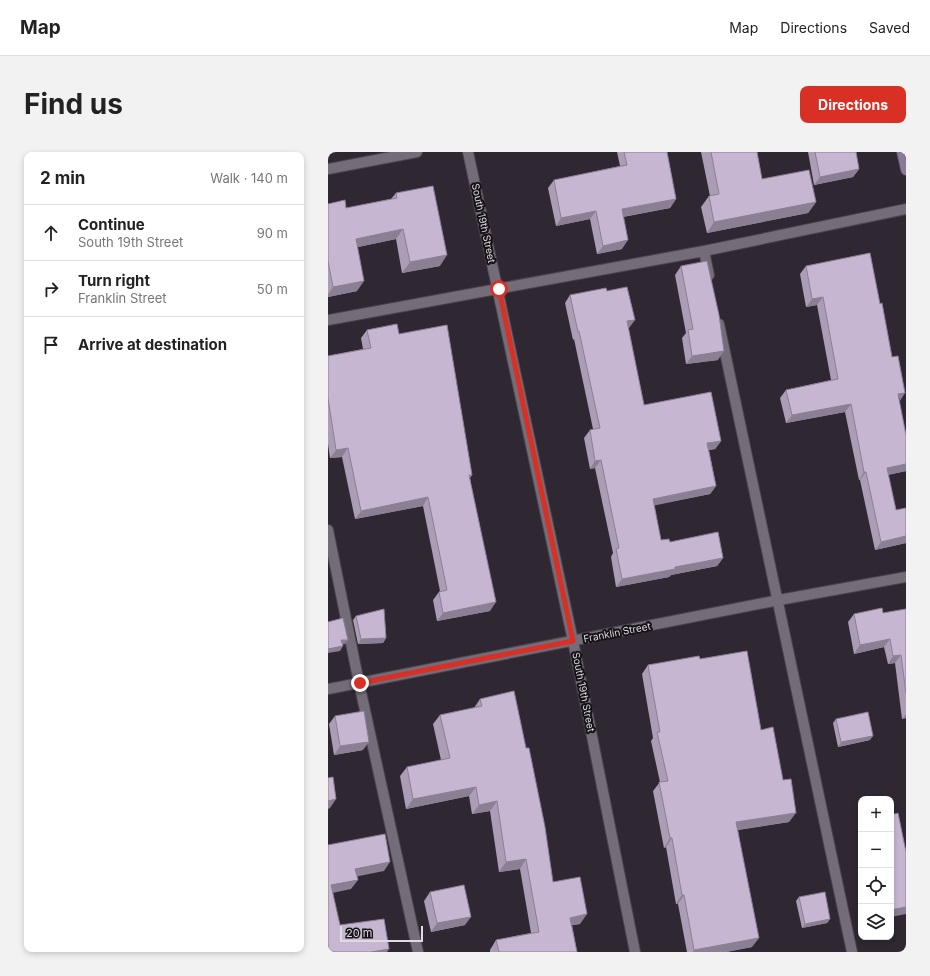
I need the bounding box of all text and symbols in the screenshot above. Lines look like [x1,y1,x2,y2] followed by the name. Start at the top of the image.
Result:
[20,16,61,39] text: Map
[729,19,758,36] text: Map
[780,19,847,36] text: Directions
[869,19,910,36] text: Saved
[800,86,906,123] button: Directions
[24,87,123,121] text: Find us
[40,168,85,188] text: 2 min
[210,170,288,186] text: Walk · 140 m
[470,182,498,265] street label: South 19th Street
[78,215,145,234] text: Continue
[40,222,62,244] icon: ahead
[257,225,288,241] text: 90 m
[78,234,183,250] text: South 19th Street
[78,271,150,290] text: Turn right
[40,278,62,300] icon: right
[490,280,508,298] route start
[257,281,288,297] text: 50 m
[78,290,167,306] text: Franklin Street
[40,334,62,356] icon: arrive
[78,335,227,354] text: Arrive at destination
[582,619,652,644] street label: Franklin Street
[570,651,598,734] street label: South 19th Street
[351,674,369,692] route end
[858,796,894,940] map controls
[858,796,894,832] button: +
[858,832,894,868] button: −
[858,868,894,904] button: locate
[858,904,894,940] button: layers
[340,924,423,943] scale bar
[346,926,372,940] text: 20 m

